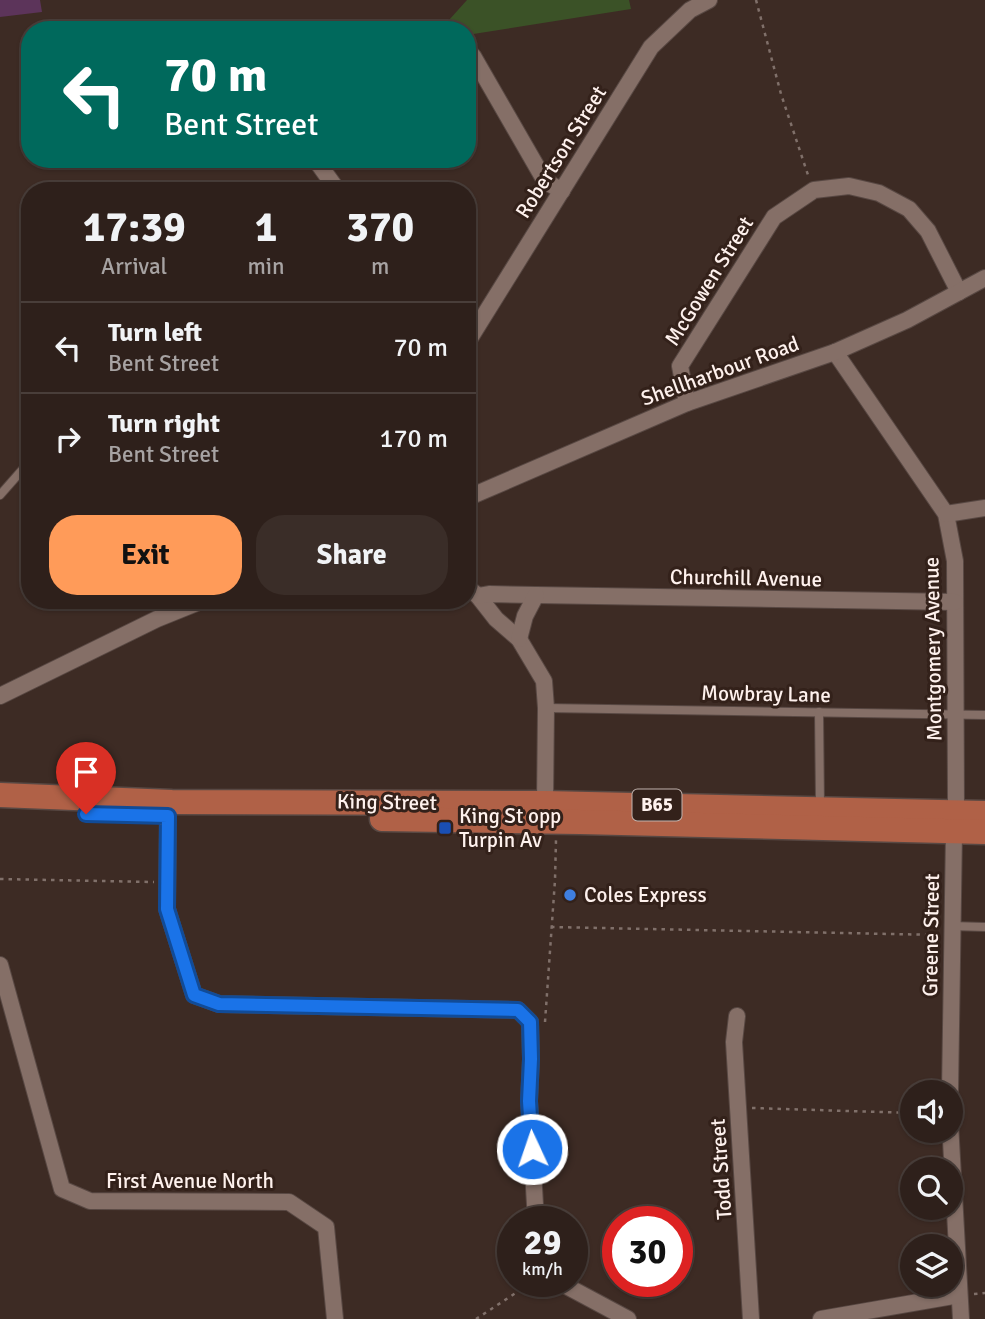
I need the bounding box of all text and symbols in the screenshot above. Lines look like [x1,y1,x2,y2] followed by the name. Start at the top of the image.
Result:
[164,45,267,105] text: 70 m
[49,49,140,140] icon: left
[510,81,612,223] street label: Robertson Street
[164,105,318,144] text: Bent Street
[83,202,186,253] text: 17:39
[255,202,277,253] text: 1
[346,202,414,253] text: 370
[659,212,759,350] street label: McGowen Street
[101,252,167,281] text: Arrival
[247,252,285,281] text: min
[371,252,389,281] text: m
[108,317,202,349] text: Turn left
[49,329,87,367] icon: left
[637,330,803,412] street label: Shellharbour Road
[393,332,448,364] text: 70 m
[108,349,219,378] text: Bent Street
[108,408,220,440] text: Turn right
[49,420,87,458] icon: right
[379,423,448,455] text: 170 m
[108,440,219,469] text: Bent Street
[49,515,242,595] button: Exit
[256,515,448,595] button: Share
[918,557,948,741] street label: Montgomery Avenue
[670,564,822,592] street label: Churchill Avenue
[701,680,831,708] street label: Mowbray Lane
[56,742,116,814] pin
[67,753,105,791] icon: arrive
[337,788,437,816] street label: King Street
[632,790,682,820] road number: B65
[459,803,561,853] place label: King St opp Turpin Av
[437,820,453,836] marker: King St opp Turpin Av
[917,873,945,997] street label: Greene Street
[584,882,707,908] place label: Coles Express
[562,887,578,903] marker: Coles Express
[900,1080,963,1297] map controls
[900,1080,963,1143] button: sound
[495,1112,569,1186] position arrow
[705,1118,737,1220] street label: Todd Street
[900,1157,963,1220] button: search
[106,1168,274,1194] street label: First Avenue North
[602,1206,693,1297] speed limit sign: 30
[524,1221,561,1264] text: 29
[900,1234,963,1297] button: layers
[522,1258,563,1280] text: km/h

